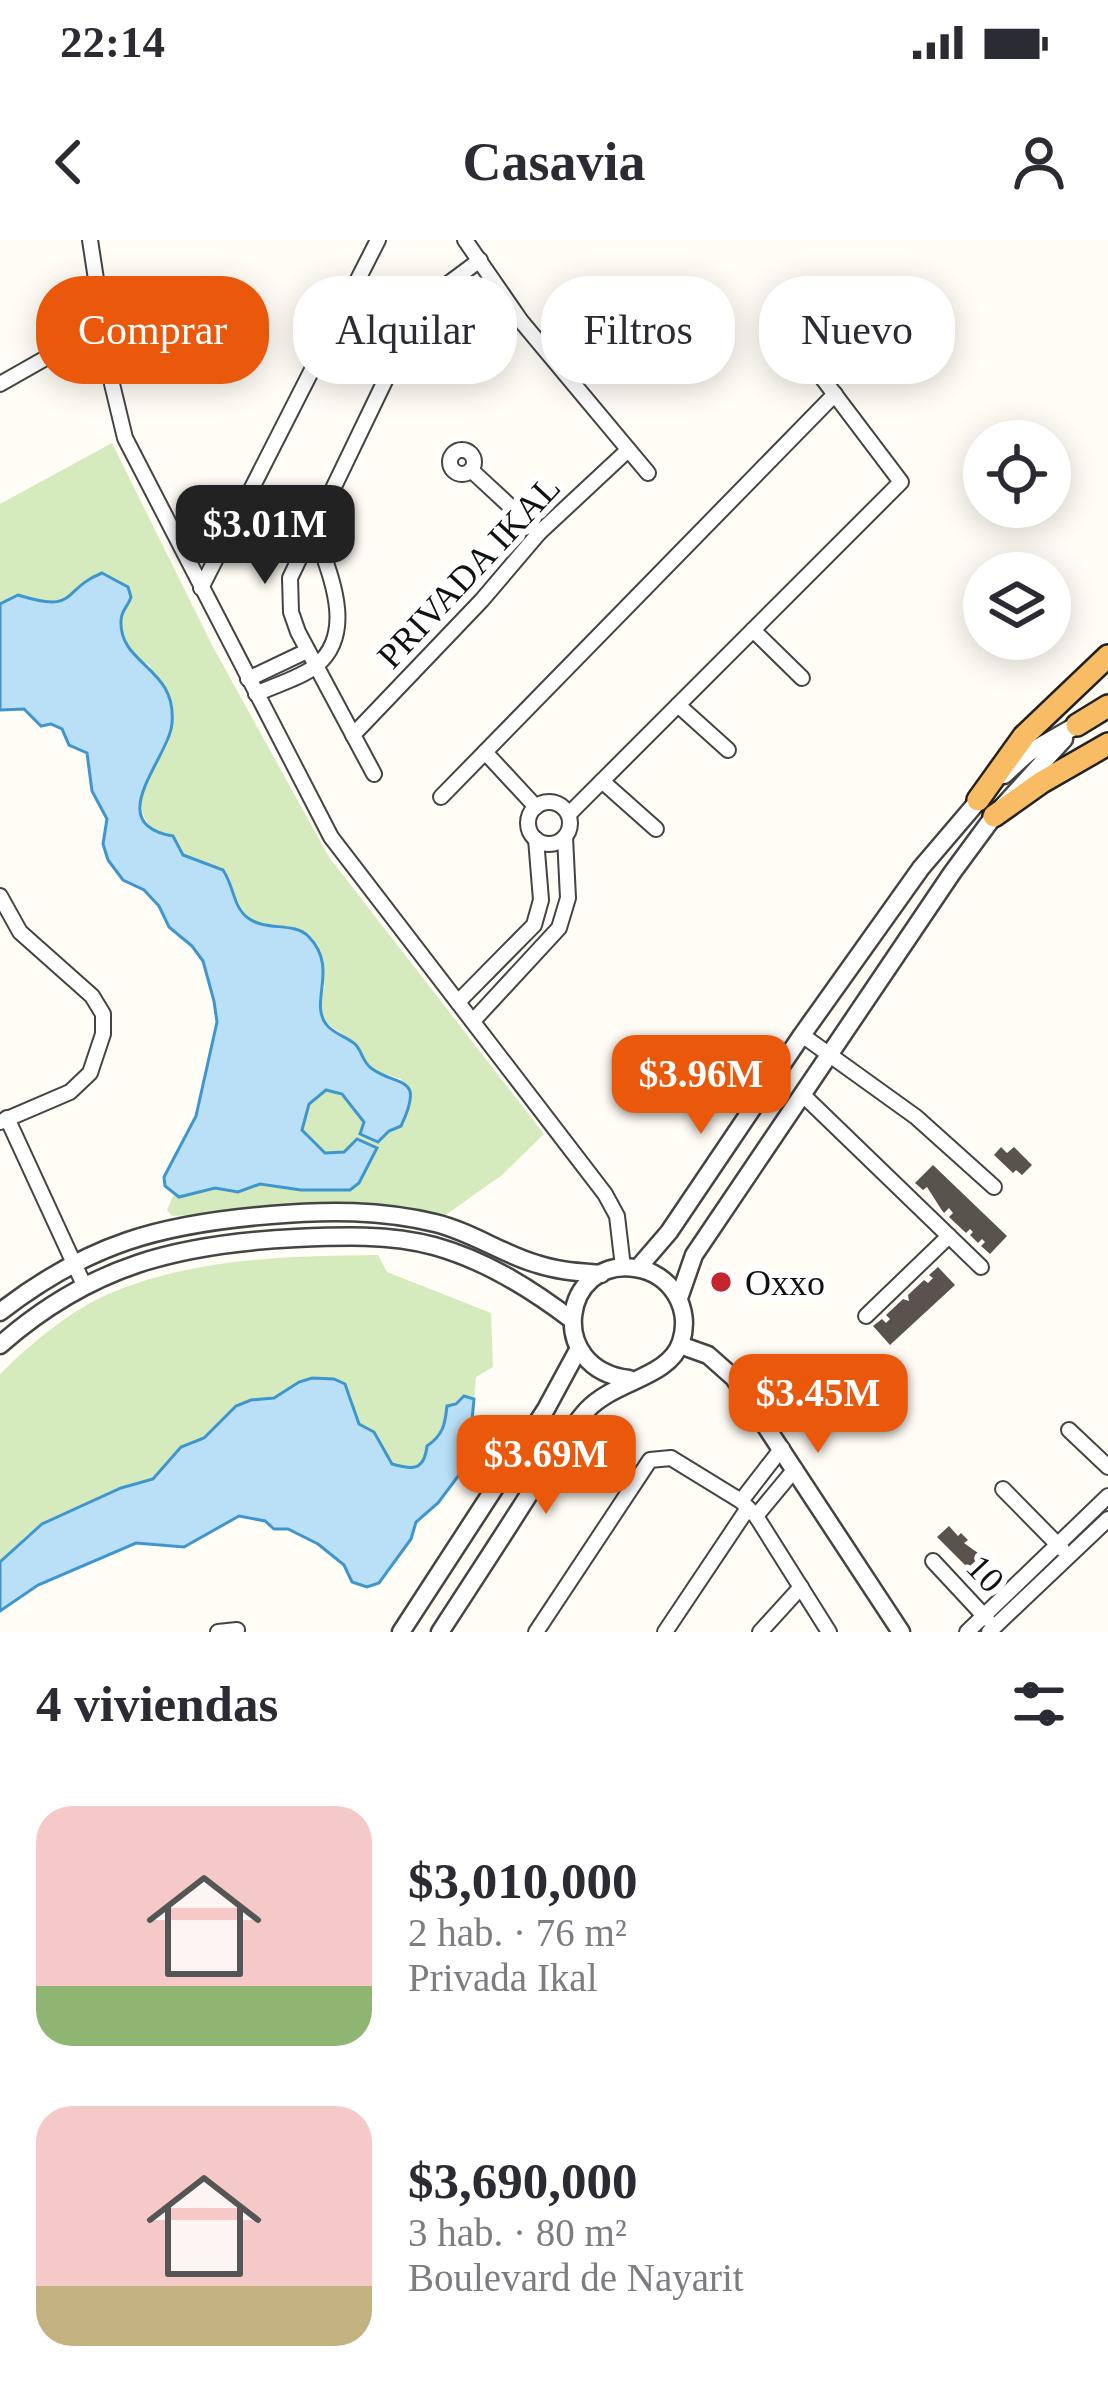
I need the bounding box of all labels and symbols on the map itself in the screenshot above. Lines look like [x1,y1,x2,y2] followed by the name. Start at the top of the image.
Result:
[369,467,568,676] street label: PRIVADA IKAL
[167,485,363,587] pin: $3.01M
[603,1035,799,1137] pin: $3.96M
[745,1263,825,1303] place label: Oxxo
[708,1269,734,1295] marker: Oxxo
[720,1354,916,1456] pin: $3.45M
[448,1415,644,1517] pin: $3.69M
[958,1547,1012,1600] street label: 10

